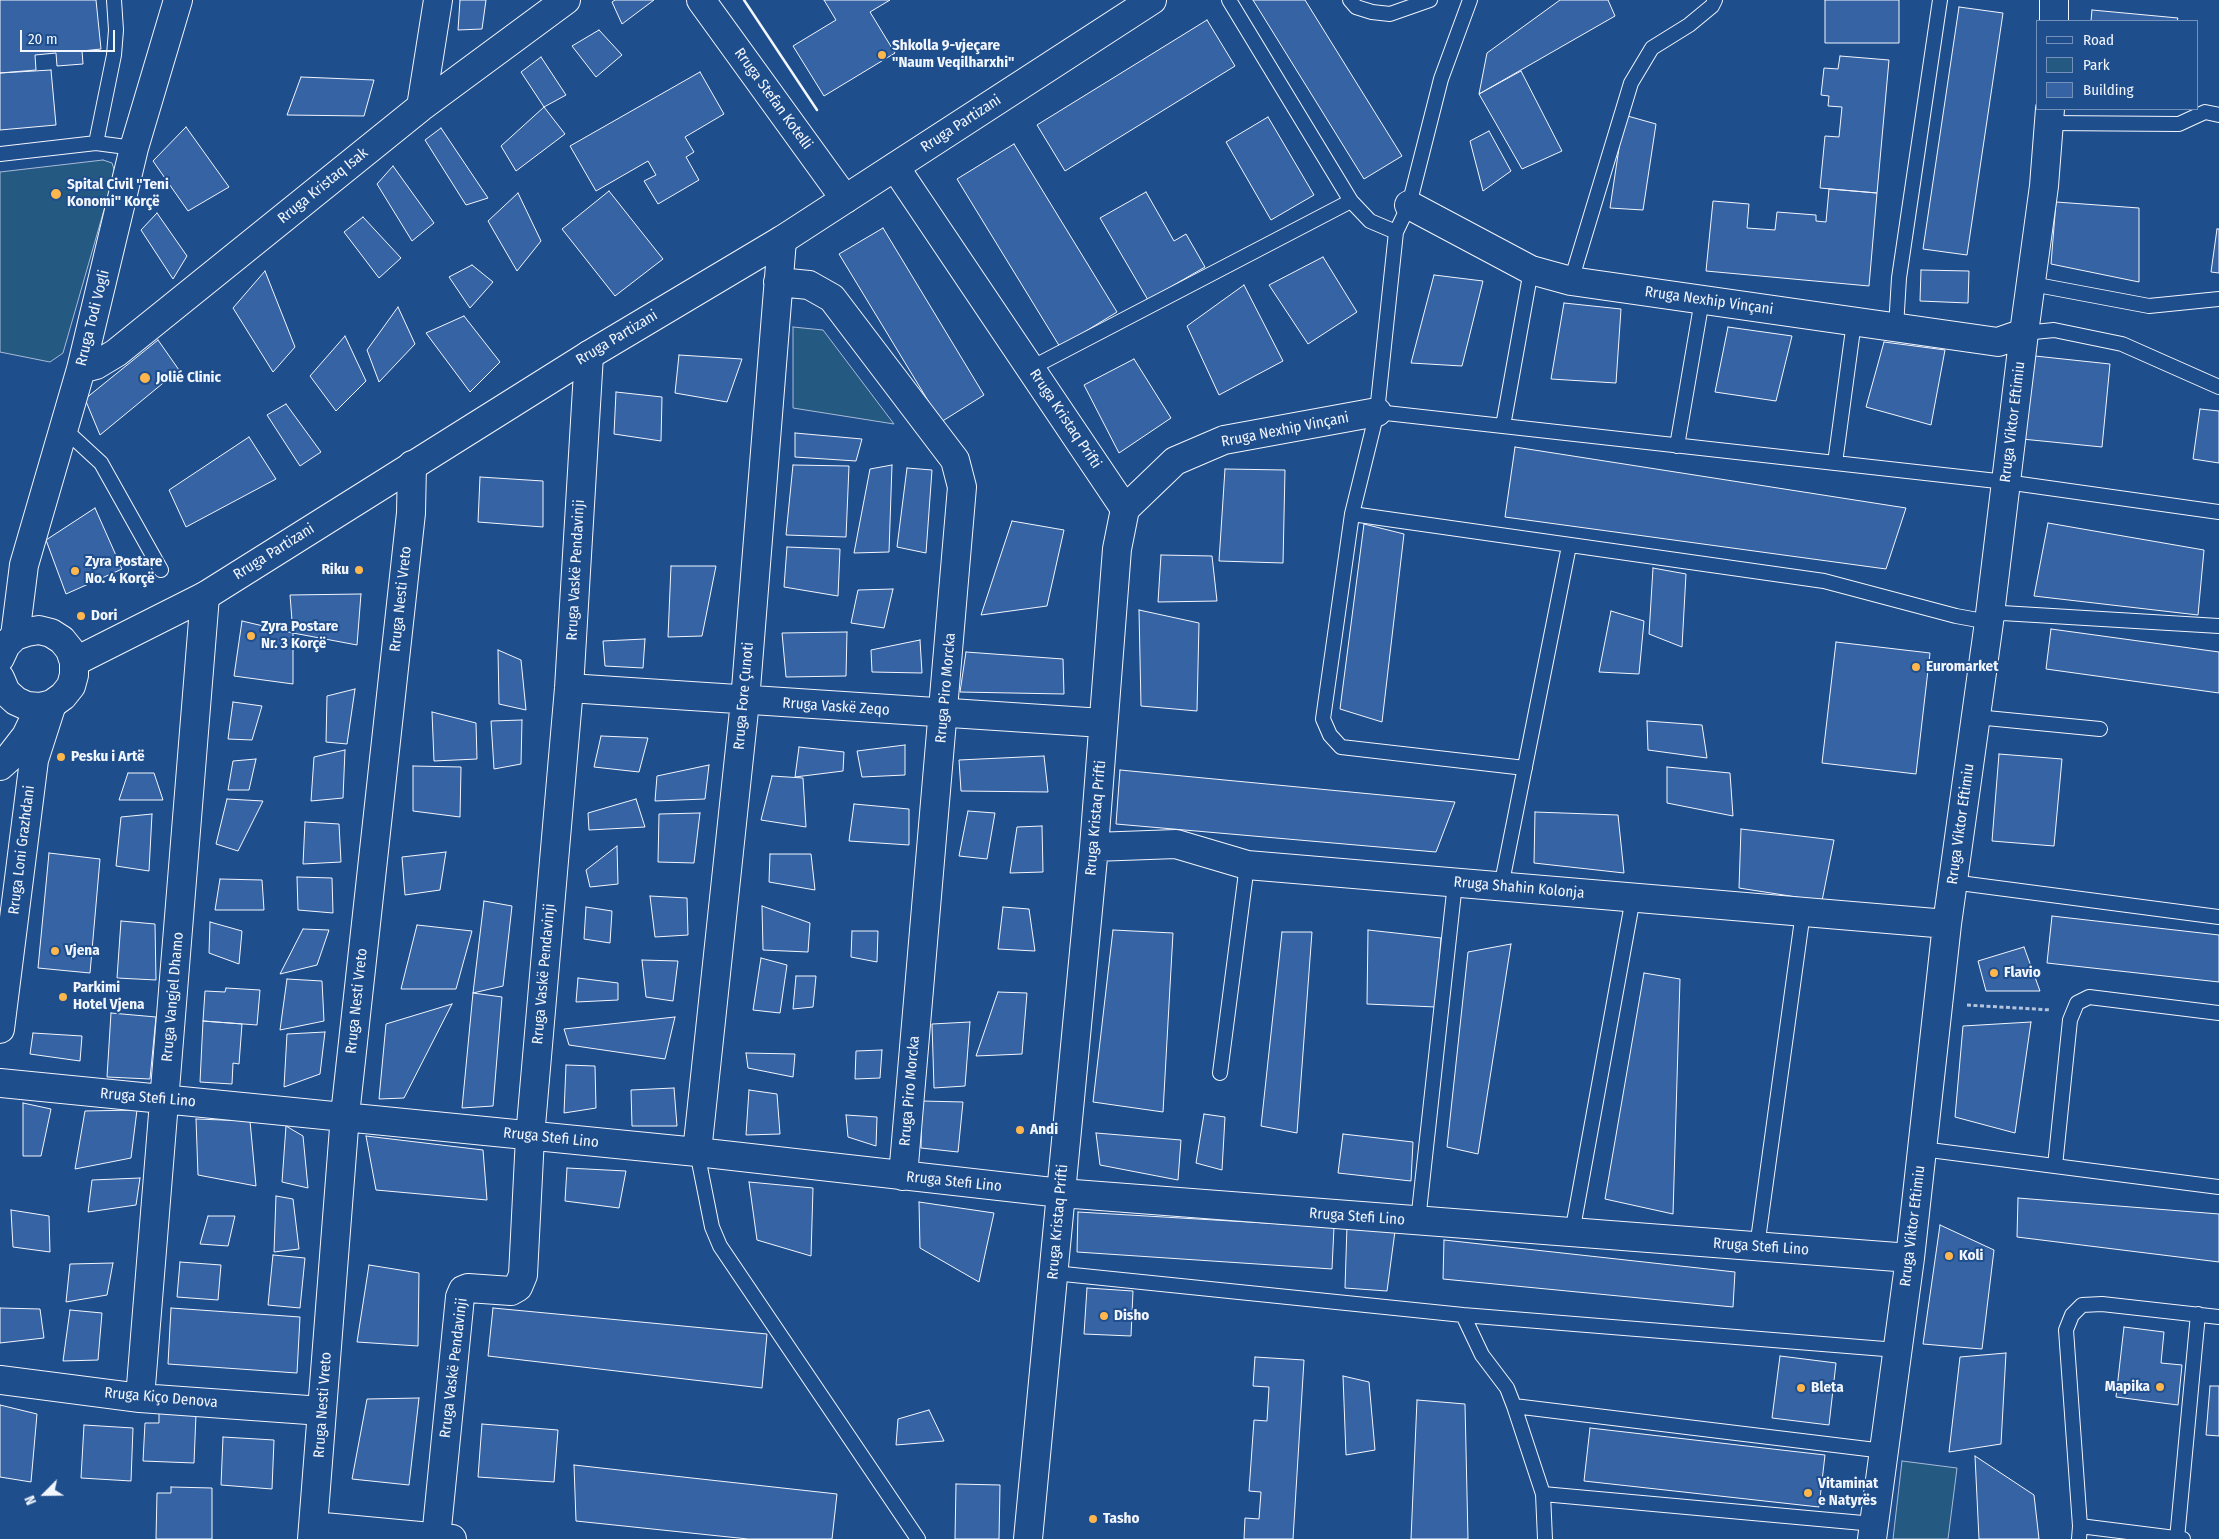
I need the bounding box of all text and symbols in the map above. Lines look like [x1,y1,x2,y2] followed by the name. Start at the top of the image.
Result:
[22,20,118,52] scale bar
[2036,20,2199,110] legend
[28,30,58,48] text: 20 m
[2083,31,2114,49] text: Road
[892,37,1014,72] place label: Shkolla 9-vjeçare "Naum Veqilharxhi"
[730,45,816,153] street label: Rruga Stefan Kotelli
[876,49,888,61] marker: Shkolla 9-vjeçare "Naum Veqilharxhi"
[2083,56,2110,74] text: Park
[2083,81,2134,99] text: Building
[918,91,1004,157] street label: Rruga Partizani
[274,144,372,228] street label: Rruga Kristaq Isak
[67,176,169,211] place label: Spital Civil "Teni Konomi" Korçë
[49,187,63,201] marker: Spital Civil "Teni Konomi" Korçë
[72,268,114,368] street label: Rruga Todi Vogli
[1644,283,1774,319] street label: Rruga Nexhip Vinçani
[573,307,661,369] street label: Rruga Partizani
[1997,360,2029,484] street label: Rruga Viktor Eftimiu
[1025,366,1105,472] street label: Rruga Kristaq Prifti
[156,369,221,387] place label: Jolié Clinic
[138,371,152,385] marker: Jolié Clinic
[1220,409,1350,451] street label: Rruga Nexhip Vinçani
[563,499,589,641] street label: Rruga Vaskë Pendavinji
[230,520,318,584] street label: Rruga Partizani
[386,545,416,653] street label: Rruga Nesti Vreto
[85,553,162,588] place label: Zyra Postare No. 4 Korçë
[321,561,349,579] place label: Riku
[353,564,365,576] marker: Riku
[69,565,81,577] marker: Zyra Postare No. 4 Korçë
[91,607,117,625] place label: Dori
[75,610,87,622] marker: Dori
[261,618,338,653] place label: Zyra Postare Nr. 3 Korçë
[245,630,257,642] marker: Zyra Postare Nr. 3 Korçë
[932,632,960,744] street label: Rruga Piro Morcka
[730,641,758,751] street label: Rruga Fore Çunoti
[1926,658,1998,676] place label: Euromarket
[1910,661,1922,673] marker: Euromarket
[782,694,890,720] street label: Rruga Vaskë Zeqo
[71,748,145,766] place label: Pesku i Artë
[55,751,67,763] marker: Pesku i Artë
[1082,760,1110,876] street label: Rruga Kristaq Prifti
[1944,762,1978,886] street label: Rruga Viktor Eftimiu
[5,784,39,916] street label: Rruga Loni Grazhdani
[1453,873,1585,903] street label: Rruga Shahin Kolonja
[529,903,559,1045] street label: Rruga Vaskë Pendavinji
[158,931,188,1063] street label: Rruga Vangjel Dhamo
[65,942,100,960] place label: Vjena
[49,945,61,957] marker: Vjena
[342,947,372,1055] street label: Rruga Nesti Vreto
[2004,964,2041,982] place label: Flavio
[1988,967,2000,979] marker: Flavio
[73,979,144,1014] place label: Parkimi Hotel Vjena
[57,991,69,1003] marker: Parkimi Hotel Vjena
[896,1035,924,1147] street label: Rruga Piro Morcka
[99,1085,197,1111] street label: Rruga Stefi Lino
[1030,1121,1058,1139] place label: Andi
[502,1124,600,1152] street label: Rruga Stefi Lino
[1014,1124,1026,1136] marker: Andi
[1044,1164,1072,1280] street label: Rruga Kristaq Prifti
[1897,1164,1929,1288] street label: Rruga Viktor Eftimiu
[905,1168,1003,1196] street label: Rruga Stefi Lino
[1308,1205,1406,1229] street label: Rruga Stefi Lino
[1712,1235,1810,1259] street label: Rruga Stefi Lino
[1959,1247,1983,1265] place label: Koli
[1943,1250,1955,1262] marker: Koli
[436,1297,472,1439] street label: Rruga Vaskë Pendavinji
[1114,1307,1149,1325] place label: Disho
[1098,1310,1110,1322] marker: Disho
[310,1351,336,1459] street label: Rruga Nesti Vreto
[2105,1378,2150,1396] place label: Mapika
[1811,1379,1844,1397] place label: Bleta
[2154,1381,2166,1393] marker: Mapika
[1795,1382,1807,1394] marker: Bleta
[104,1384,218,1412] street label: Rruga Kiço Denova
[20,1469,70,1519] north arrow
[1818,1475,1878,1510] place label: Vitaminat e Natyrës
[1802,1487,1814,1499] marker: Vitaminat e Natyrës
[21,1493,40,1507] text: N
[1103,1510,1139,1528] place label: Tasho
[1087,1513,1099,1525] marker: Tasho

